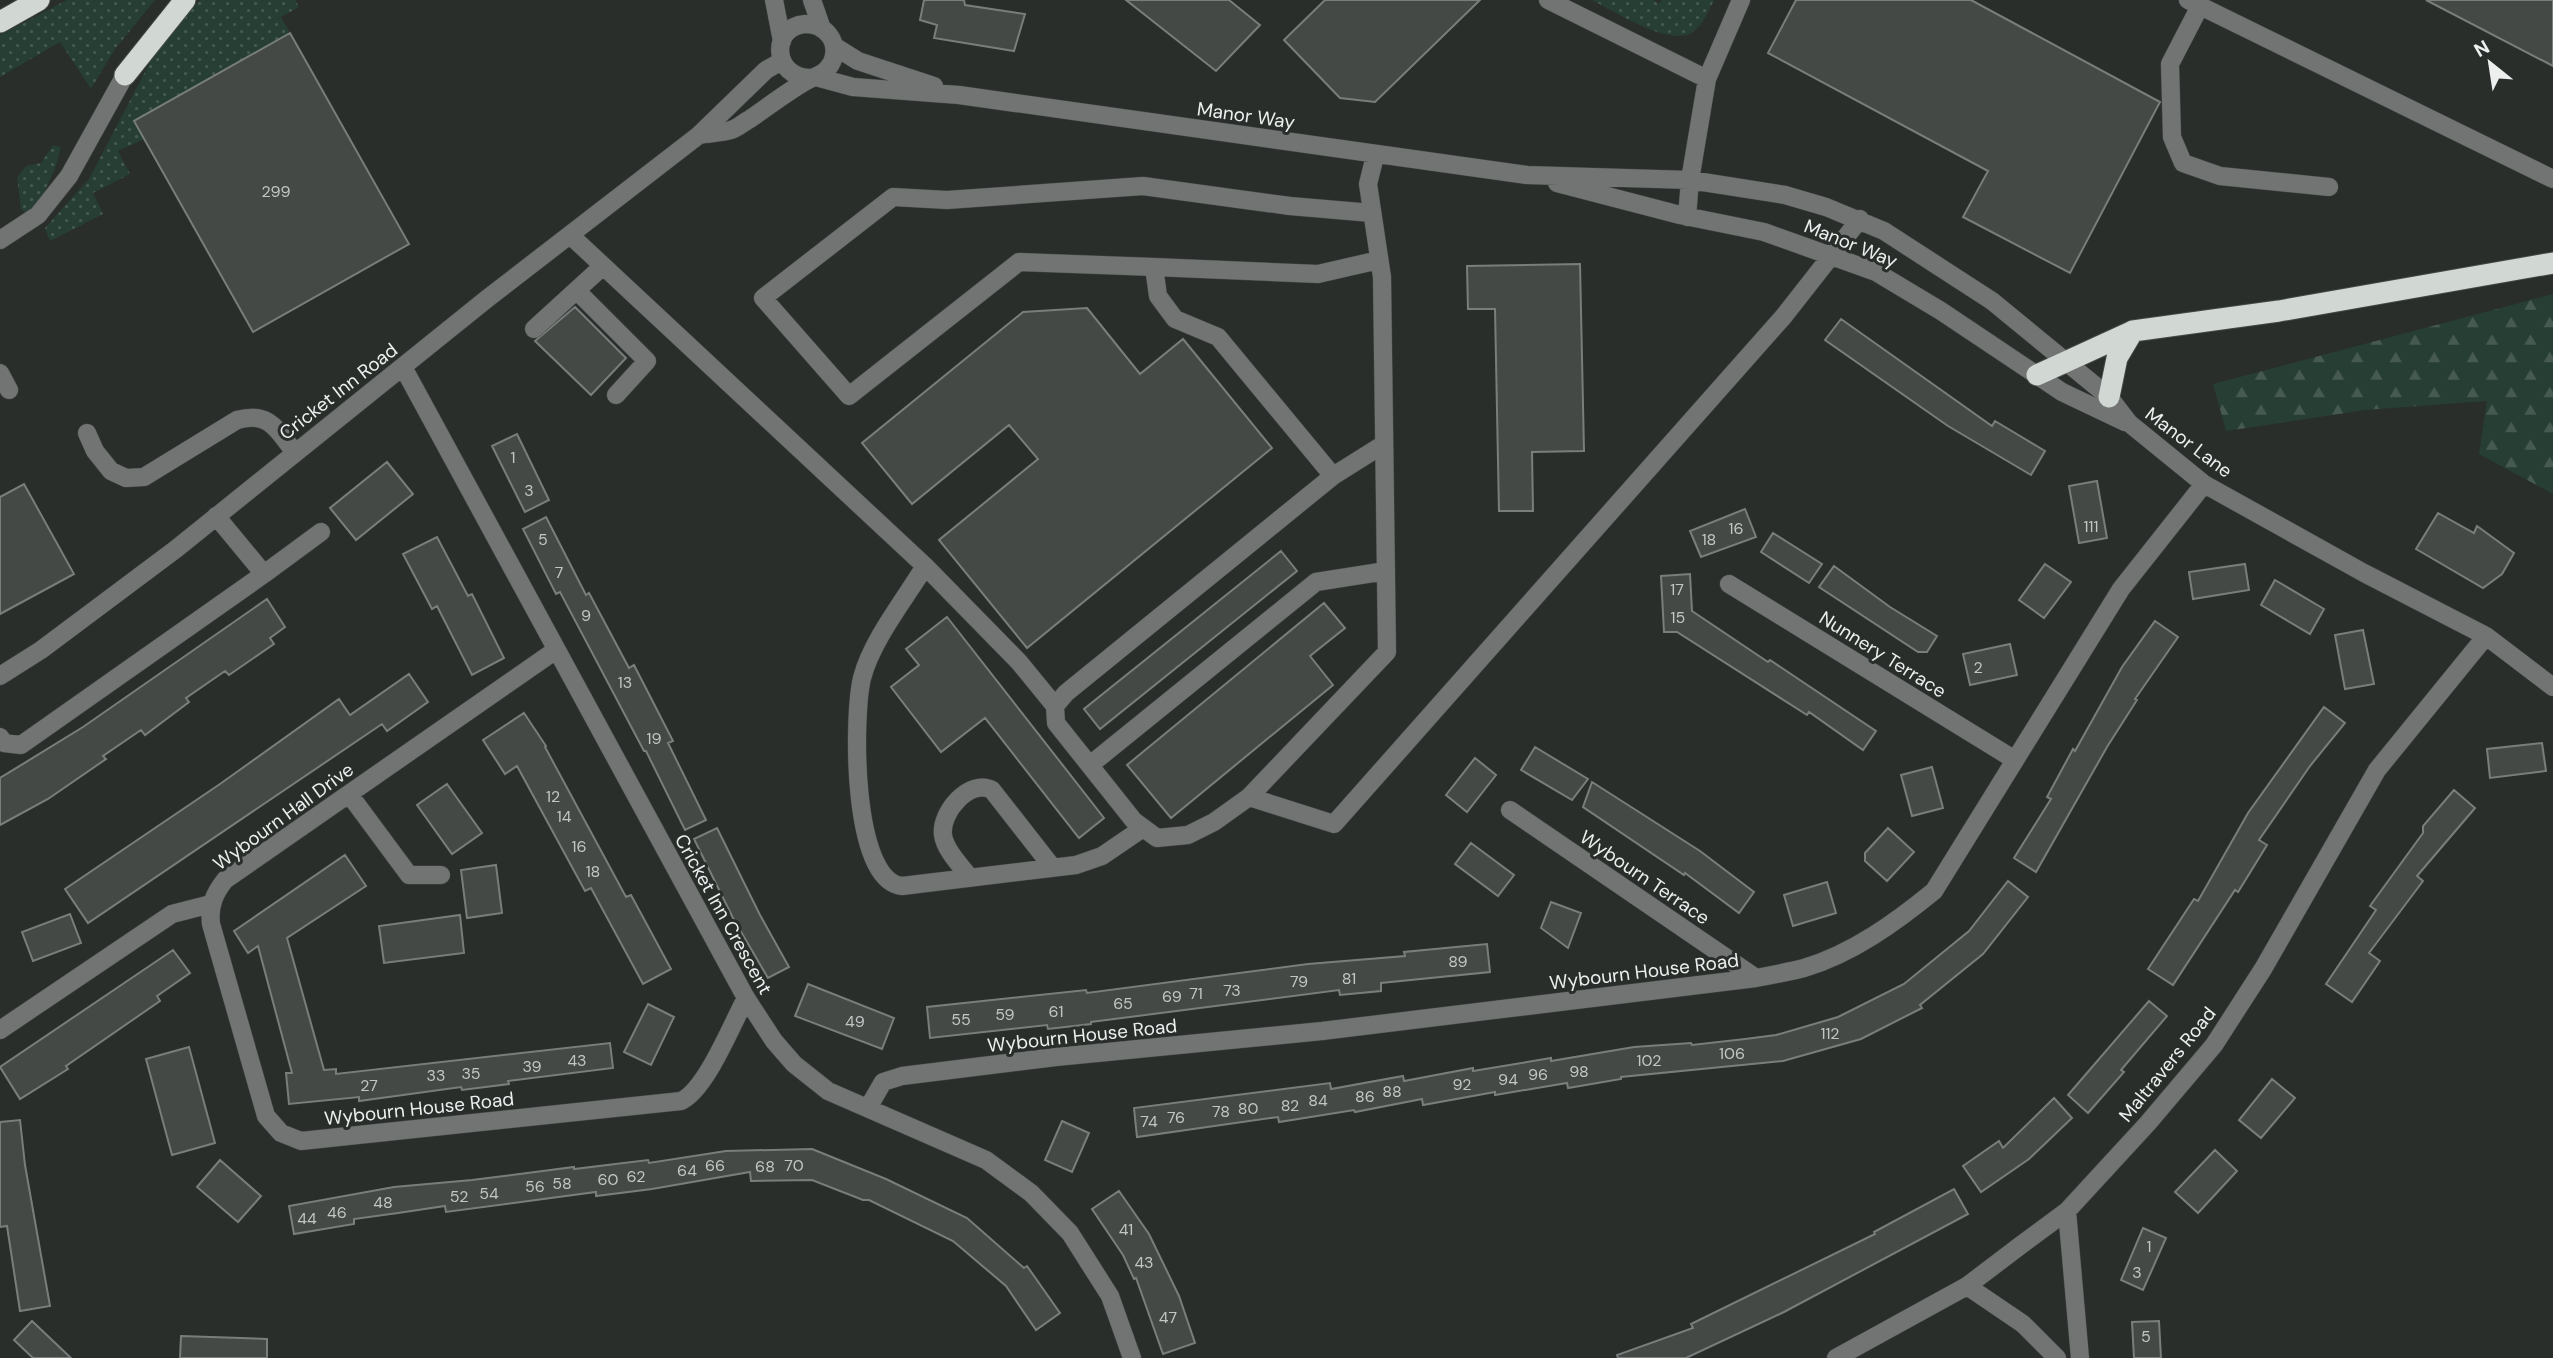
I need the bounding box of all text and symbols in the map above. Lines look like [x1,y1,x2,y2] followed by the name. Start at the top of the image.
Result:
[2455,28,2525,98] north arrow
[2469,34,2494,63] text: N
[1195,96,1297,135] street label: Manor Way
[261,181,291,202] house number: 299
[1800,213,1902,274] street label: Manor Way
[274,337,403,445] street label: Cricket Inn Road
[2140,402,2237,483] street label: Manor Lane
[511,447,516,468] house number: 1
[524,480,534,501] house number: 3
[2084,516,2098,537] house number: 111
[1728,518,1744,539] house number: 16
[538,529,548,550] house number: 5
[1702,529,1716,550] house number: 18
[555,562,563,583] house number: 7
[1670,579,1684,600] house number: 17
[581,605,591,626] house number: 9
[1815,605,1951,703] street label: Nunnery Terrace
[1671,607,1685,628] house number: 15
[1973,657,1983,678] house number: 2
[618,672,632,693] house number: 13
[646,728,662,749] house number: 19
[208,757,359,876] street label: Wybourn Hall Drive
[546,786,560,807] house number: 12
[557,806,572,827] house number: 14
[1575,825,1715,930] street label: Wybourn Terrace
[669,830,778,999] street label: Cricket Inn Crescent
[571,836,587,857] house number: 16
[586,861,600,882] house number: 18
[1548,947,1740,996] street label: Wybourn House Road
[1448,951,1468,972] house number: 89
[1342,968,1356,989] house number: 81
[1290,971,1308,992] house number: 79
[1223,980,1241,1001] house number: 73
[1189,983,1203,1004] house number: 71
[1162,986,1182,1007] house number: 69
[1113,993,1133,1014] house number: 65
[1048,1001,1064,1022] house number: 61
[2113,1002,2222,1127] street label: Maltravers Road
[995,1004,1015,1025] house number: 59
[951,1009,971,1030] house number: 55
[845,1011,865,1032] house number: 49
[986,1013,1178,1058] street label: Wybourn House Road
[1820,1023,1840,1044] house number: 112
[1719,1043,1745,1064] house number: 106
[567,1050,587,1071] house number: 43
[1637,1050,1662,1071] house number: 102
[522,1056,542,1077] house number: 39
[1569,1061,1589,1082] house number: 98
[461,1063,481,1084] house number: 35
[1528,1064,1548,1085] house number: 96
[427,1065,445,1086] house number: 33
[1498,1069,1518,1090] house number: 94
[1453,1074,1472,1095] house number: 92
[360,1075,378,1096] house number: 27
[1382,1081,1402,1102] house number: 88
[323,1086,515,1131] street label: Wybourn House Road
[1355,1086,1375,1107] house number: 86
[1308,1090,1328,1111] house number: 84
[1281,1095,1299,1116] house number: 82
[1238,1098,1258,1119] house number: 80
[1212,1101,1230,1122] house number: 78
[1167,1107,1185,1128] house number: 76
[1140,1111,1158,1132] house number: 74
[705,1155,725,1176] house number: 66
[784,1155,804,1176] house number: 70
[755,1156,775,1177] house number: 68
[677,1160,697,1181] house number: 64
[627,1166,645,1187] house number: 62
[598,1169,619,1190] house number: 60
[552,1173,572,1194] house number: 58
[525,1176,545,1197] house number: 56
[479,1183,499,1204] house number: 54
[450,1186,468,1207] house number: 52
[373,1192,393,1213] house number: 48
[327,1202,347,1223] house number: 46
[297,1208,317,1229] house number: 44
[1119,1219,1133,1240] house number: 41
[2147,1236,2152,1257] house number: 1
[1134,1252,1154,1273] house number: 43
[2132,1262,2142,1283] house number: 3
[1159,1307,1177,1328] house number: 47
[2141,1326,2151,1347] house number: 5

